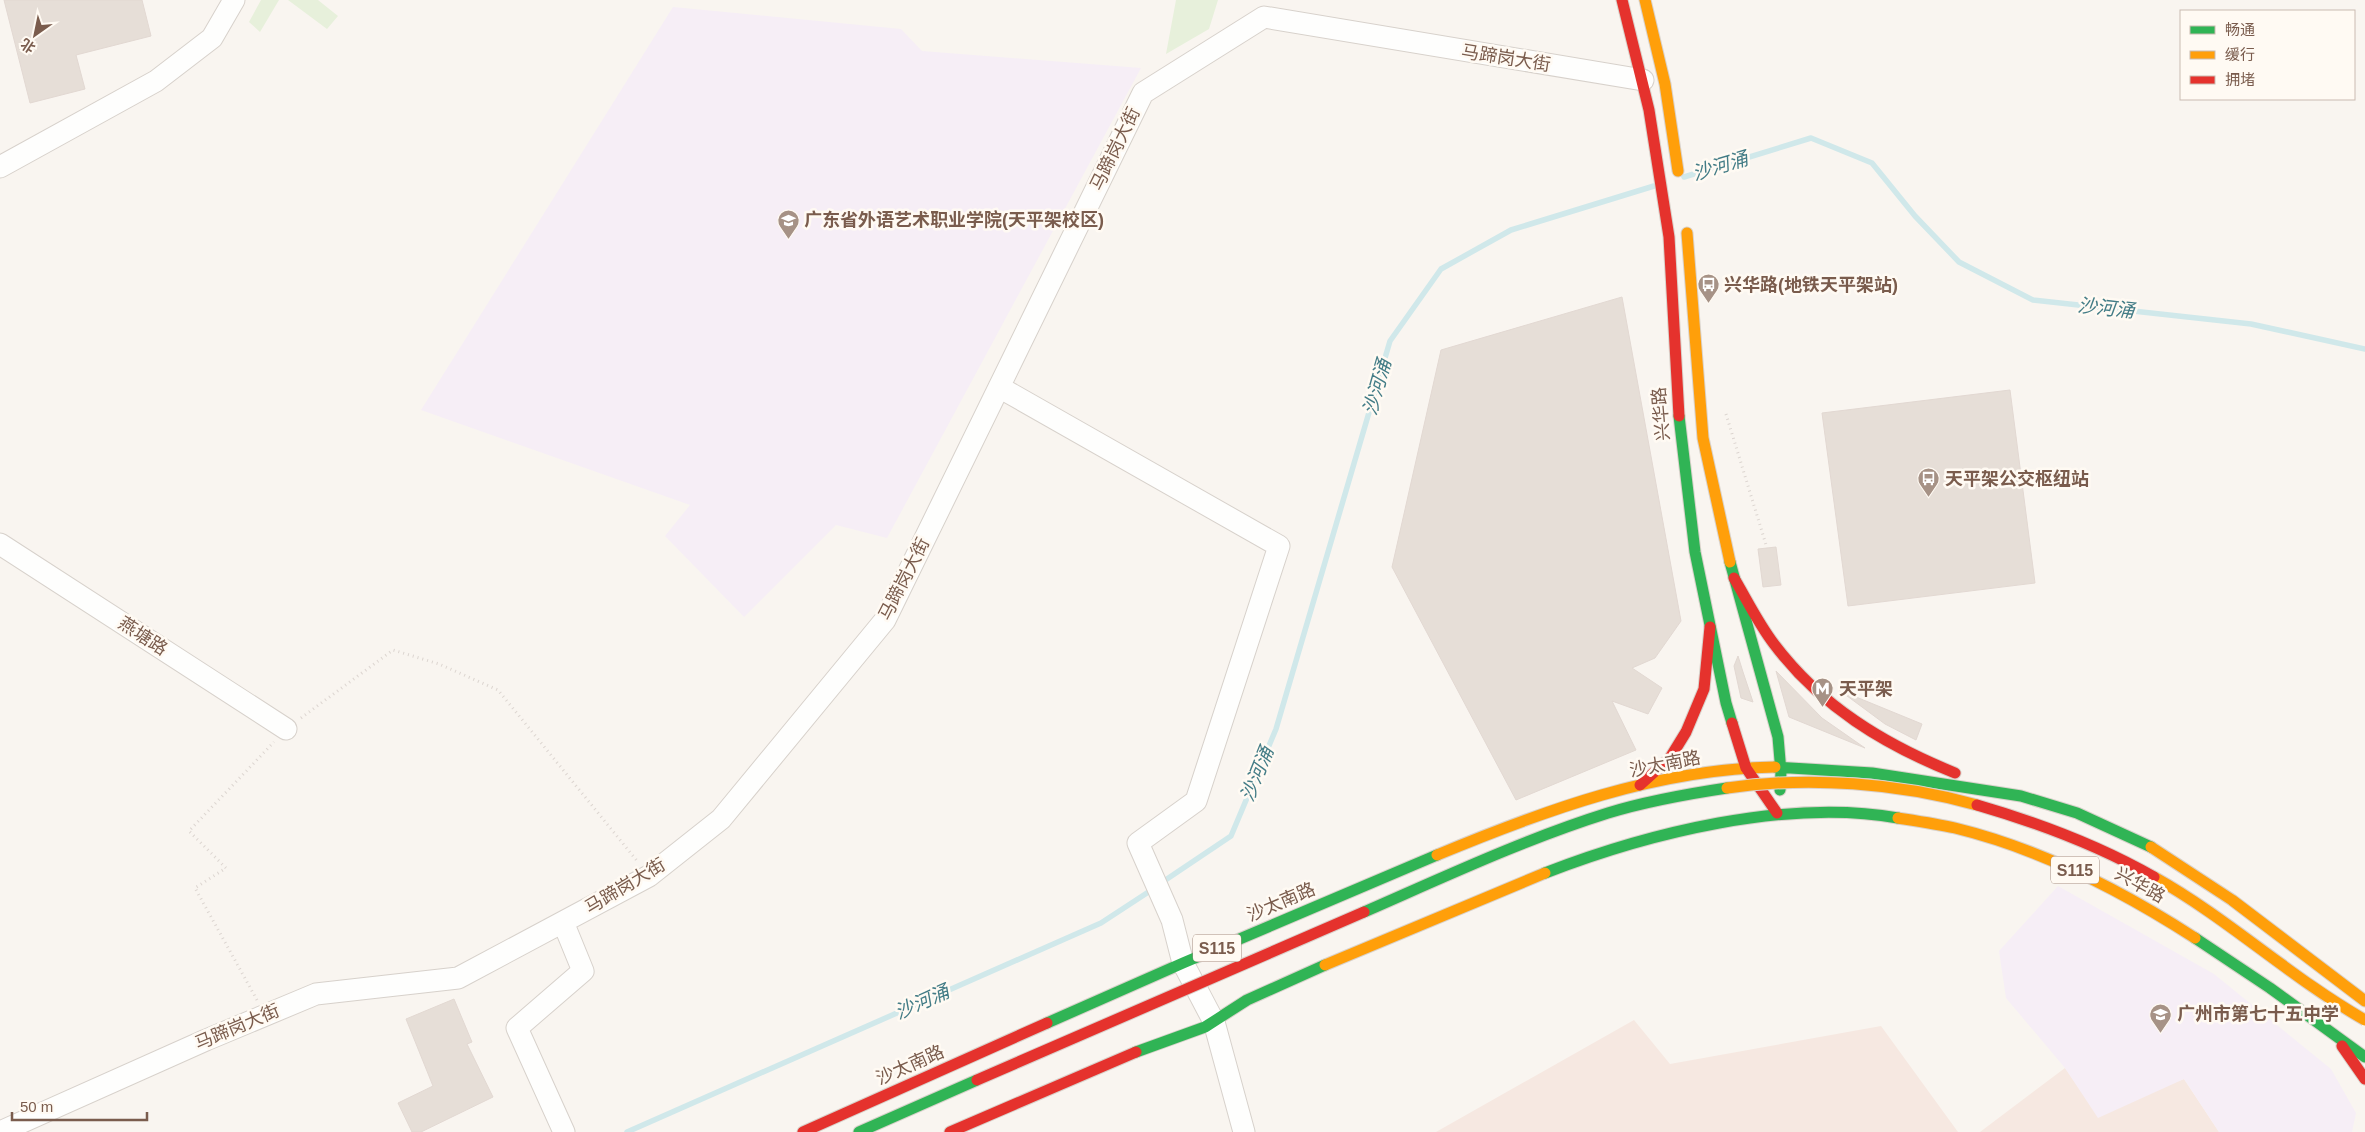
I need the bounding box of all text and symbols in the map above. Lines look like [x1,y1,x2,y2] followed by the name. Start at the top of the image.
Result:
[10,10,60,60] north arrow
[2180,10,2355,100] legend
[2225,21,2255,38] text: 畅通
[18,35,38,56] text: 北
[1460,41,1552,75] street label: 马蹄岗大街
[2225,46,2255,63] text: 缓行
[2225,71,2255,88] text: 拥堵
[1086,104,1144,194] street label: 马蹄岗大街
[1690,147,1752,184] water label: 沙河涌
[776,208,800,239] school or university icon: 广东省外语艺术职业学院(天平架校区)
[804,210,1104,230] place label: 广东省外语艺术职业学院(天平架校区)
[1696,273,1720,304] bus stop icon: 兴华路(地铁天平架站)
[1724,275,1898,295] place label: 兴华路(地铁天平架站)
[2077,295,2137,322] water label: 沙河涌
[1359,355,1395,417] water label: 沙河涌
[1649,386,1673,442] street label: 兴华路
[1917,467,1941,498] bus stop icon: 天平架公交枢纽站
[1945,469,2089,489] place label: 天平架公交枢纽站
[875,534,933,624] street label: 马蹄岗大街
[115,613,171,659] street label: 燕塘路
[1811,677,1835,708] metro station icon: 天平架
[1839,679,1893,699] place label: 天平架
[1237,742,1278,804] water label: 沙河涌
[1628,747,1702,781] street label: 沙太南路
[581,854,669,918] street label: 马蹄岗大街
[2051,856,2099,884] road number: S115
[2112,863,2168,907] street label: 兴华路
[1244,879,1318,925] street label: 沙太南路
[1193,934,1241,961] road number: S115
[892,980,954,1023] water label: 沙河涌
[192,1000,282,1054] street label: 马蹄岗大街
[2149,1002,2173,1033] school or university icon: 广州市第七十五中学
[2177,1004,2339,1024] place label: 广州市第七十五中学
[873,1041,947,1089] street label: 沙太南路
[12,1090,148,1122] scale bar
[20,1098,53,1115] text: 50 m

